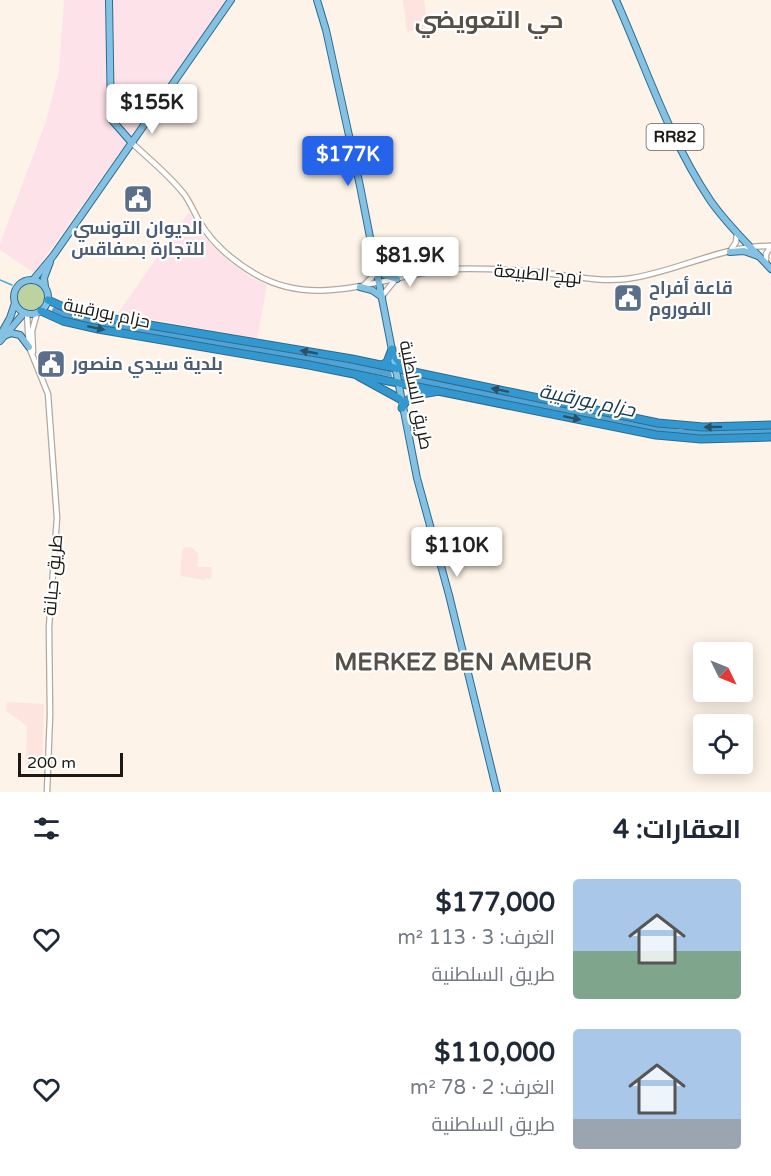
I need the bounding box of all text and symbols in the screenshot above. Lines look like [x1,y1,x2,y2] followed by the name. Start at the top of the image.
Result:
[415,6,563,39] district label: حي التعويضي
[110,84,194,135] pin: $155K
[120,91,184,115] text: $155K
[646,124,704,150] road number: RR82
[306,136,390,187] pin: $177K
[316,143,380,167] text: $177K
[122,183,154,215] public building icon: الديوان التونسي للتجارة بصفاقس
[71,217,205,260] place label: الديوان التونسي للتجارة بصفاقس
[361,237,459,288] pin: $81.9K
[376,244,444,268] text: $81.9K
[493,259,583,290] street label: نهج الطبيعة
[649,275,733,321] place label: قاعة أفراح الفوروم
[612,282,644,314] public building icon: قاعة أفراح الفوروم
[61,293,152,334] street label: حزام بورقيبة
[87,324,106,334] one-way arrow
[394,338,437,452] street label: طريق السلطنية
[299,347,318,356] one-way arrow
[35,348,67,380] public building icon: بلدية سيدي منصور
[71,353,223,378] place label: بلدية سيدي منصور
[536,379,638,424] water label: حزام بورقيبة
[491,385,509,395] one-way arrow
[563,413,582,423] one-way arrow
[703,422,722,432] one-way arrow
[415,527,499,578] pin: $110K
[38,533,69,617] street label: طريق حبانة
[425,534,489,558] text: $110K
[693,642,753,702] north arrow
[693,642,753,774] map controls
[334,648,592,677] district label: MERKEZ BEN AMEUR
[693,714,753,774] button: locate
[18,750,123,778] scale bar
[27,753,76,773] text: 200 m
[30,812,63,845] icon: filters
[613,814,741,845] text: العقارات: 4
[436,887,555,918] text: $177,000
[621,903,693,975] icon: home
[30,923,63,956] icon: heart
[398,926,555,950] text: الغرف: 3 · 113 m²
[432,963,555,987] text: طريق السلطنية
[434,1037,555,1068] text: $110,000
[621,1053,693,1125] icon: home
[30,1073,63,1106] icon: heart
[410,1076,555,1100] text: الغرف: 2 · 78 m²
[432,1113,555,1137] text: طريق السلطنية

